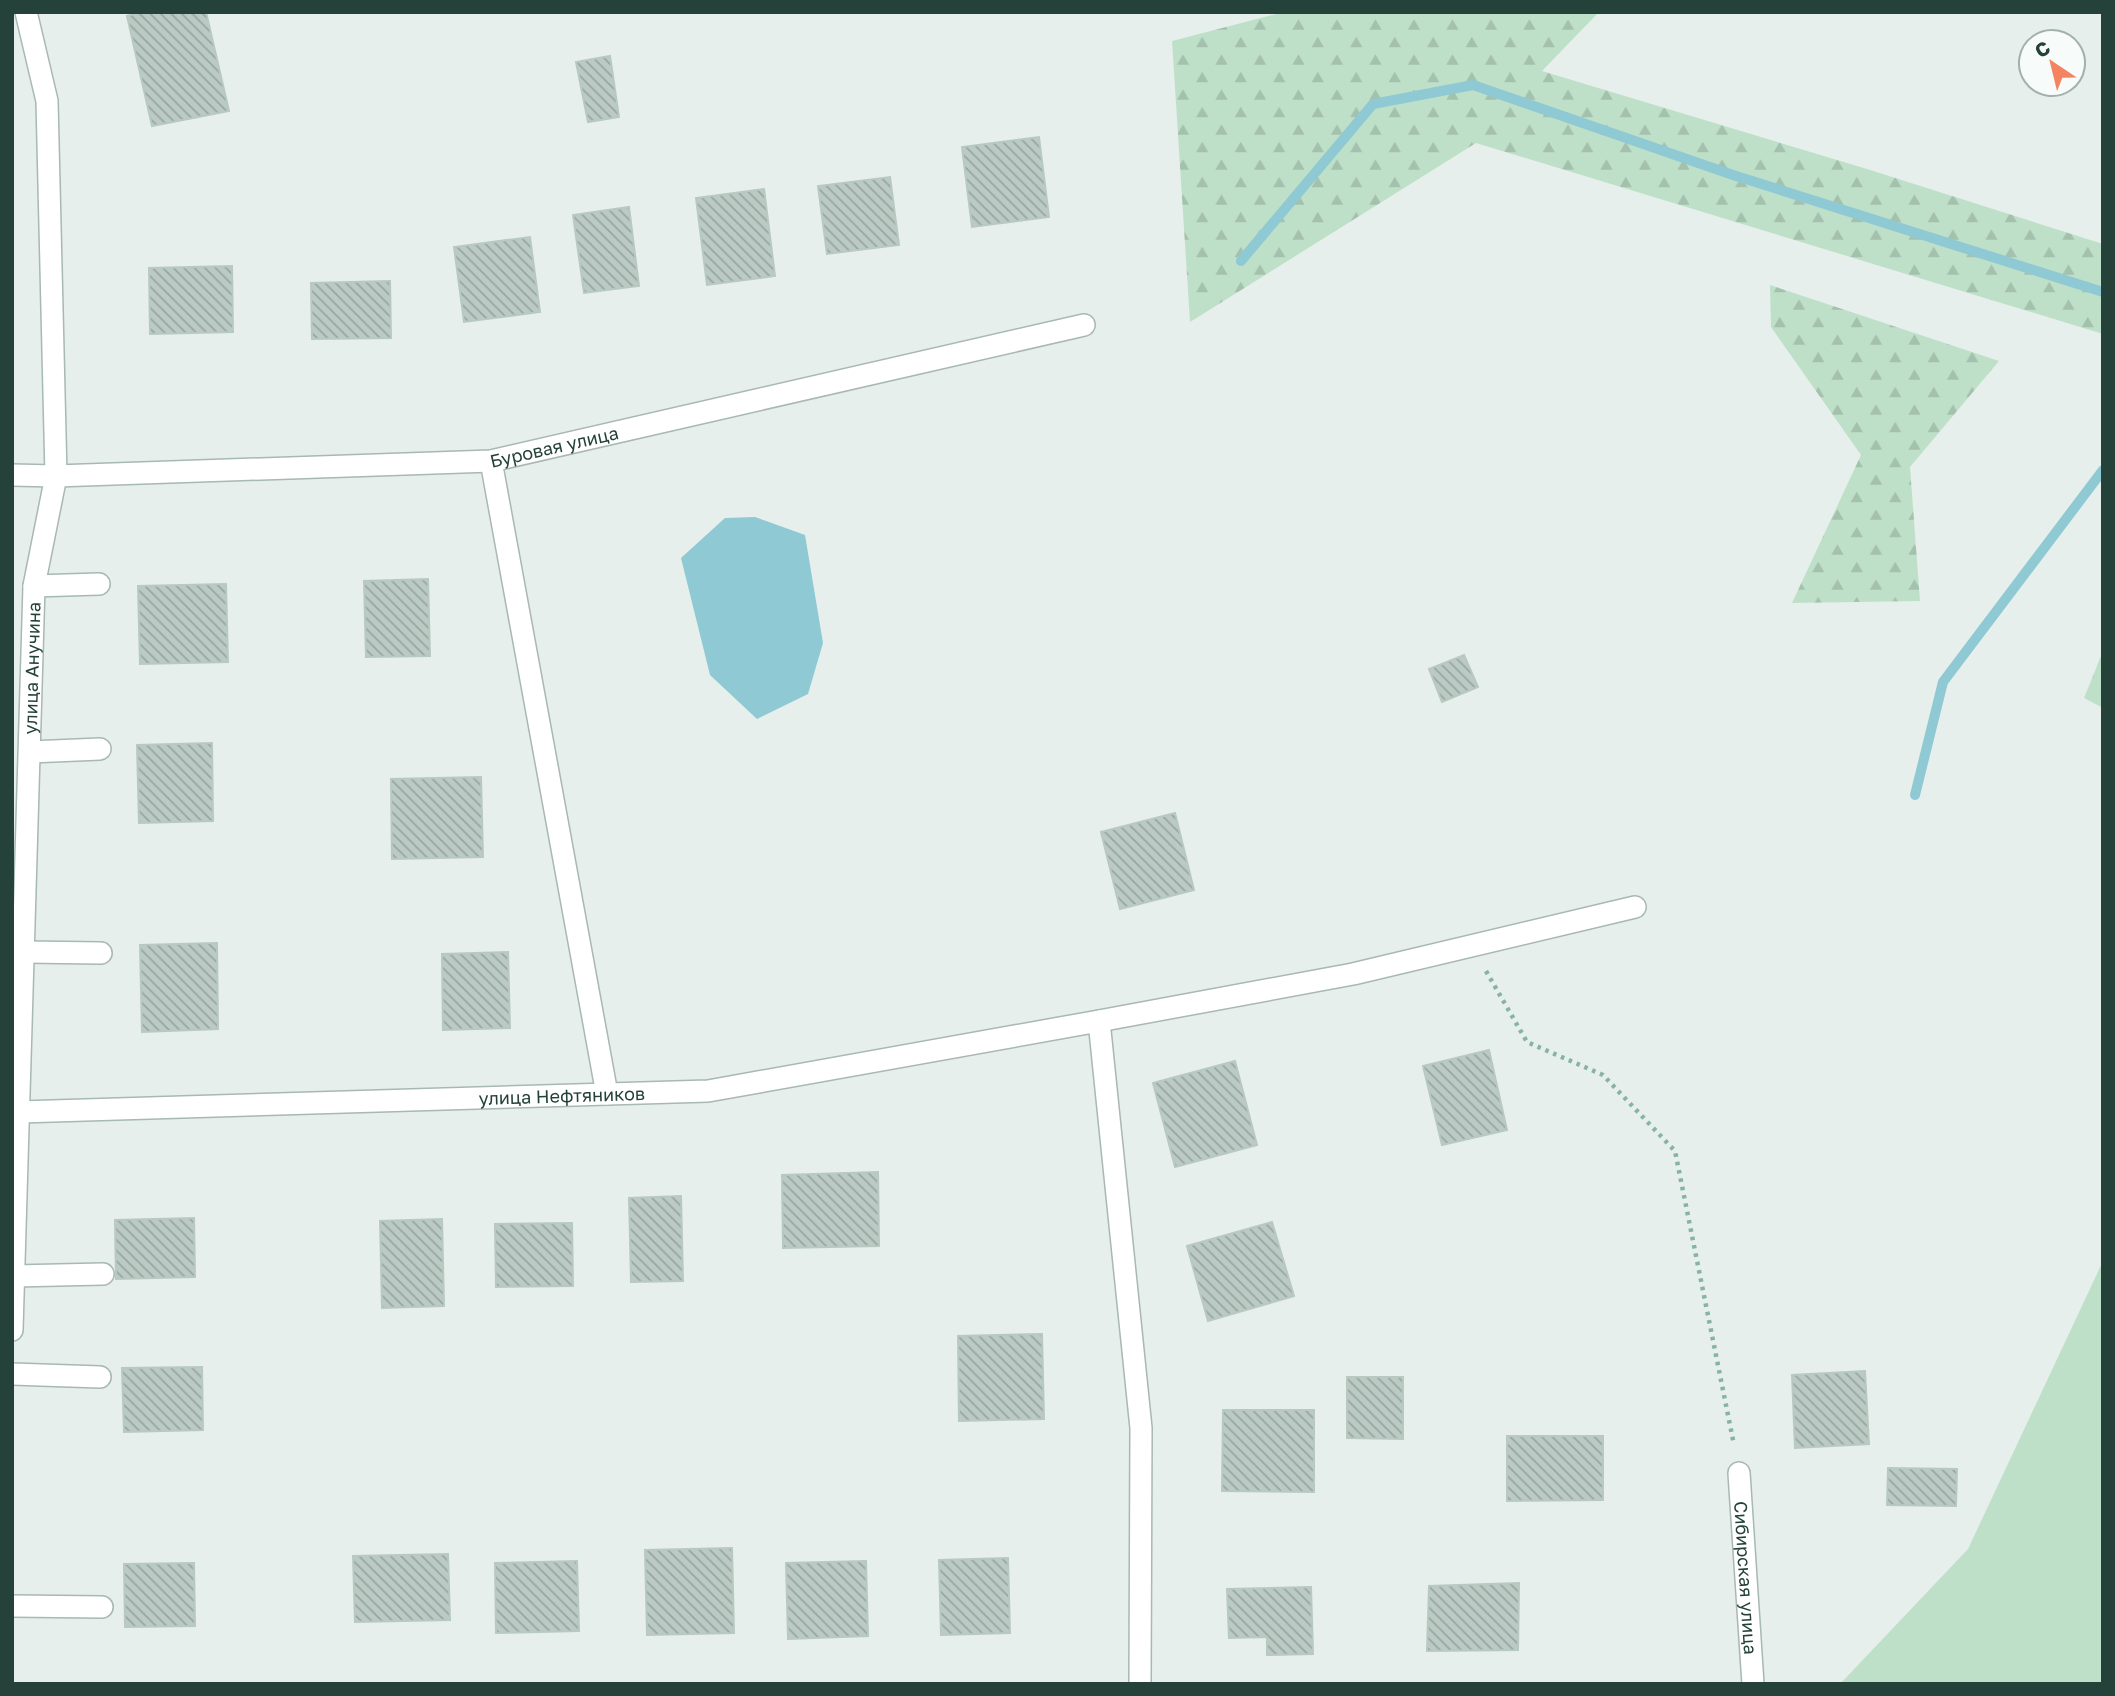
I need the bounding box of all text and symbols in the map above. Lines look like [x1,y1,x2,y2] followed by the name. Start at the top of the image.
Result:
[2017,28,2087,98] north arrow
[2030,35,2054,62] text: С
[488,421,621,472] street label: Буровая улица
[19,602,45,735] street label: улица Анучина
[478,1082,645,1109] street label: улица Нефтяников
[1730,1500,1762,1655] street label: Сибирская улица

